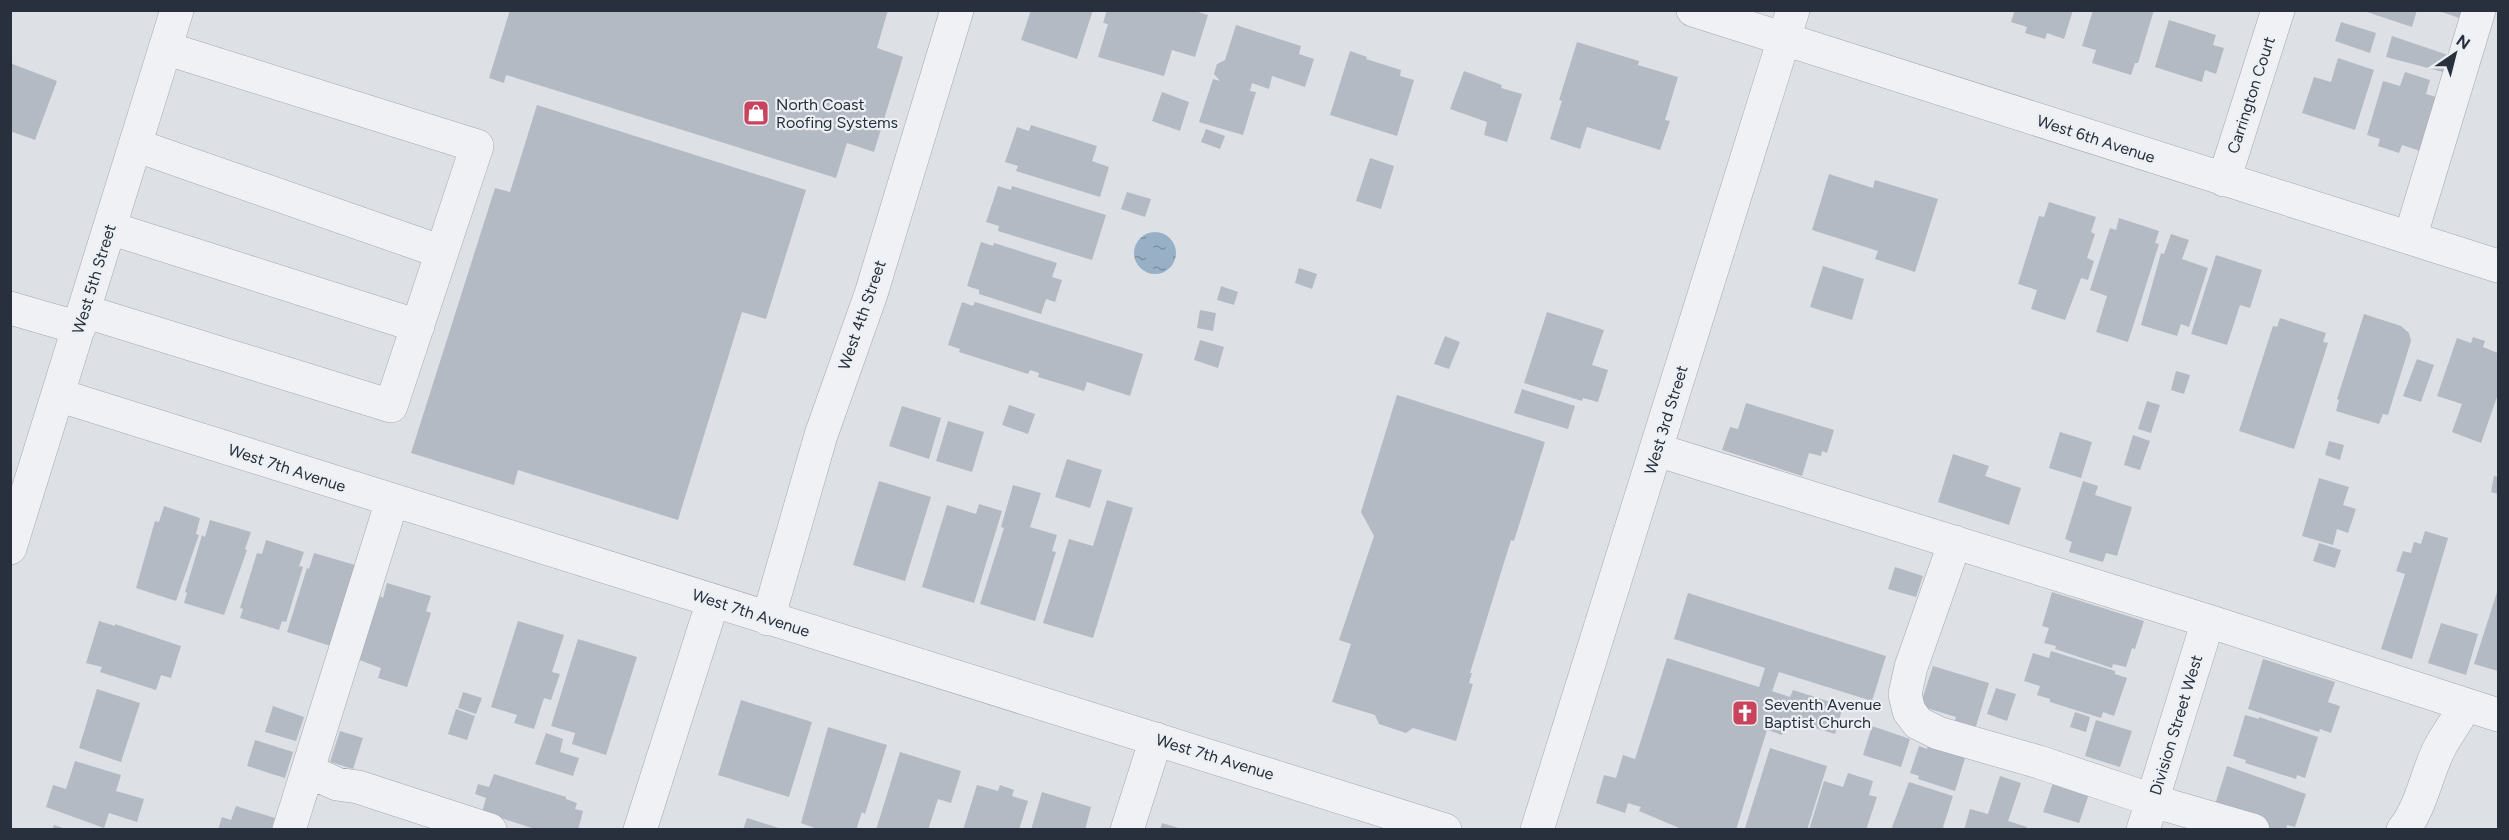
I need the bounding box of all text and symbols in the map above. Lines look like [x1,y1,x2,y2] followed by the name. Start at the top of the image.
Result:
[2425,24,2485,84] north arrow
[2453,31,2474,53] text: N
[2223,34,2279,156] street label: Carrington Court
[776,95,898,132] place label: North Coast Roofing Systems
[741,98,771,128] shop icon: North Coast Roofing Systems
[2035,111,2158,167] street label: West 6th Avenue
[68,222,120,336] street label: West 5th Street
[834,258,890,372] street label: West 4th Street
[1640,363,1692,477] street label: West 3rd Street
[226,440,348,496] street label: West 7th Avenue
[690,585,812,641] street label: West 7th Avenue
[2146,653,2206,797] street label: Division Street West
[1764,695,1881,732] place label: Seventh Avenue Baptist Church
[1730,698,1760,728] church icon: Seventh Avenue Baptist Church
[1154,730,1277,784] street label: West 7th Avenue

